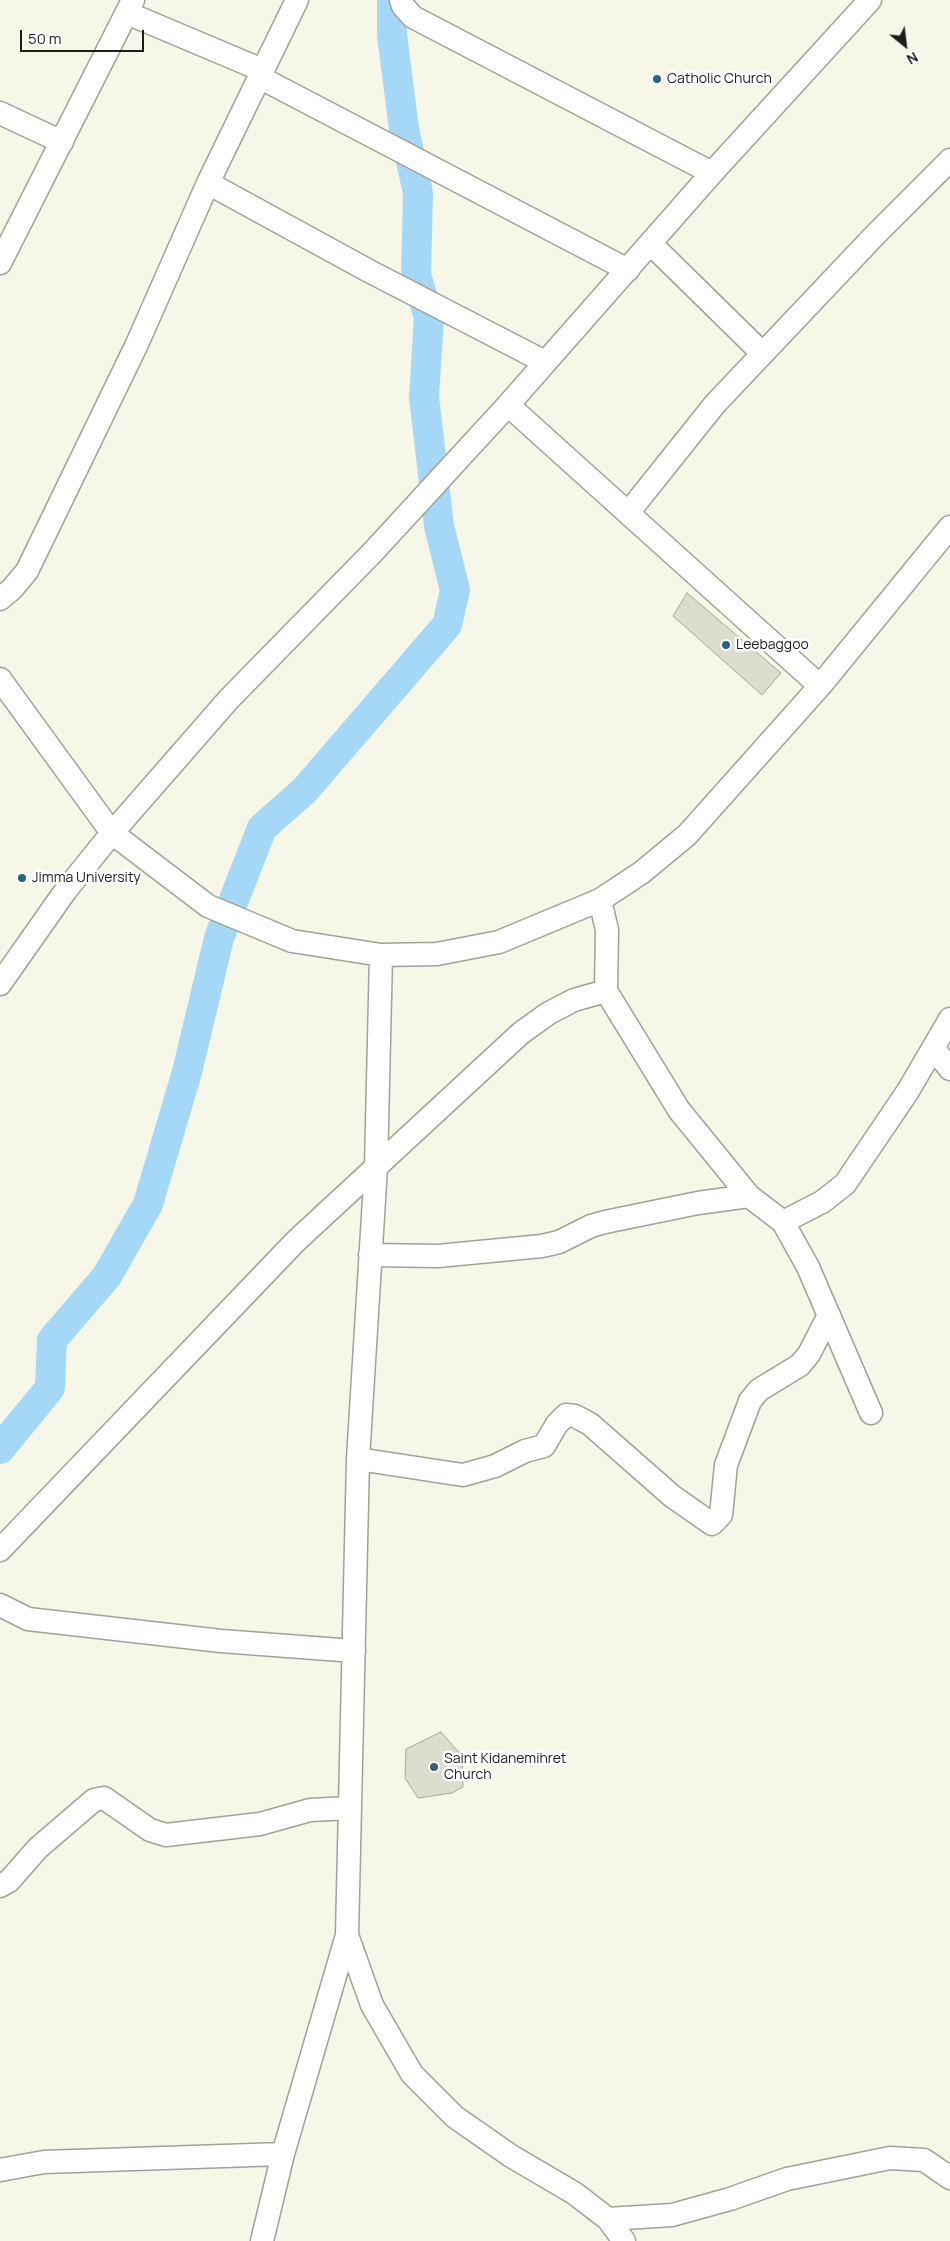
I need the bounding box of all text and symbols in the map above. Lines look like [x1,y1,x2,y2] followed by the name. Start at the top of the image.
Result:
[22,20,146,52] scale bar
[880,20,930,70] north arrow
[28,28,62,49] text: 50 m
[904,48,922,69] text: N
[667,71,772,87] place label: Catholic Church
[651,73,663,85] marker: Catholic Church
[736,637,809,653] place label: Leebaggoo
[720,639,732,651] marker: Leebaggoo
[32,870,141,886] place label: Jimma University
[16,872,28,884] marker: Jimma University
[444,1751,566,1784] place label: Saint Kidanemihret Church
[428,1761,440,1773] marker: Saint Kidanemihret Church

